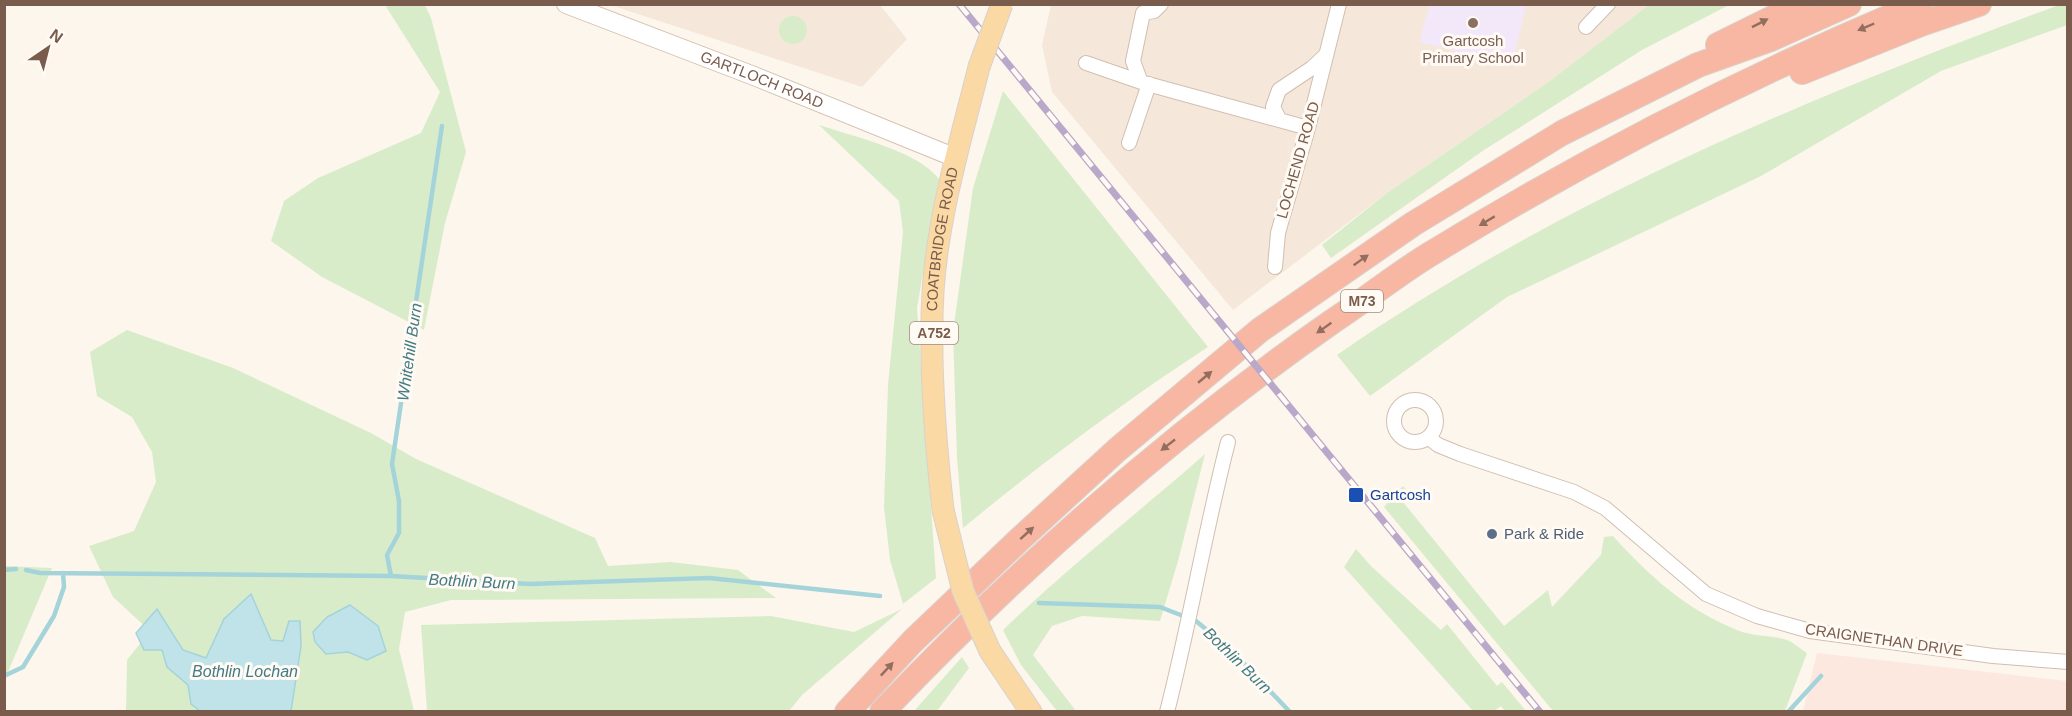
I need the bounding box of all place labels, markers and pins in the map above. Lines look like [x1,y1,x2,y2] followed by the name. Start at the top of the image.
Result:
[1466,16,1480,30] marker: Gartcosh Primary School
[1422,32,1524,66] place label: Gartcosh Primary School
[1347,486,1365,504] marker: Gartcosh
[1370,486,1431,503] place label: Gartcosh
[1504,525,1584,542] place label: Park & Ride
[1485,527,1499,541] marker: Park & Ride

